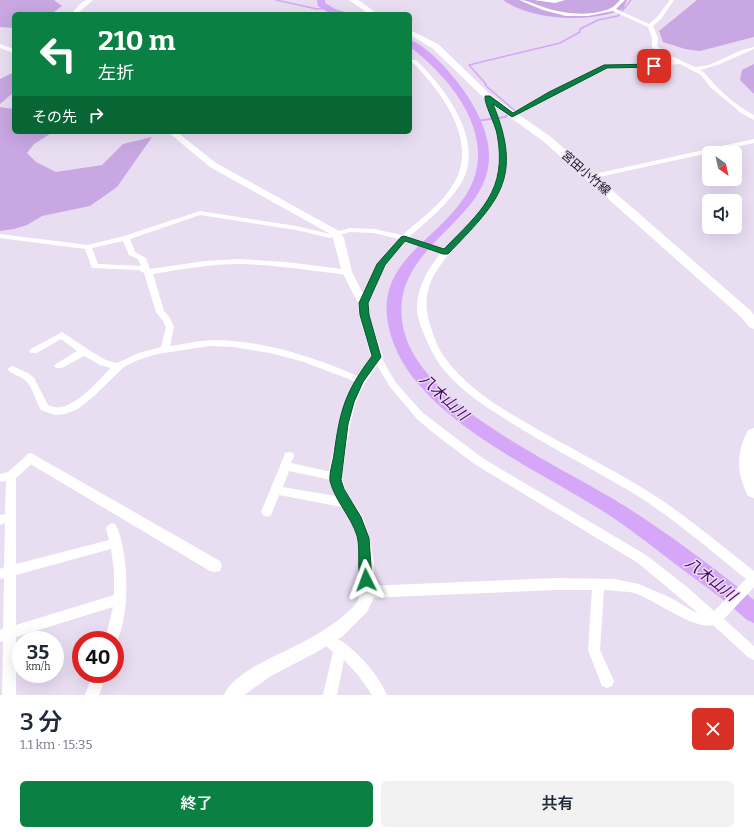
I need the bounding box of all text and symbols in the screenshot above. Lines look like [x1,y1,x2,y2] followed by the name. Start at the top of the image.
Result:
[98,24,175,57] text: 210 m
[32,28,84,80] icon: left
[637,49,671,83] pin
[643,55,665,77] icon: arrive
[98,62,134,84] text: 左折
[85,104,107,126] icon: right
[32,108,77,126] text: その先
[702,146,742,186] north arrow
[702,146,742,234] map controls
[559,148,613,198] street label: 宮田小竹線
[702,194,742,234] button: sound
[416,370,474,425] water label: 八木山川
[682,553,742,606] water label: 八木山川
[345,559,387,601] position arrow
[72,631,124,683] speed limit sign: 40
[27,640,49,664] text: 35
[26,661,50,673] text: km/h
[20,708,62,736] text: 3 分
[692,708,734,750] button: close
[20,737,92,752] text: 1.1 km · 15:35
[20,781,373,827] button: 終了
[381,781,734,827] button: 共有

